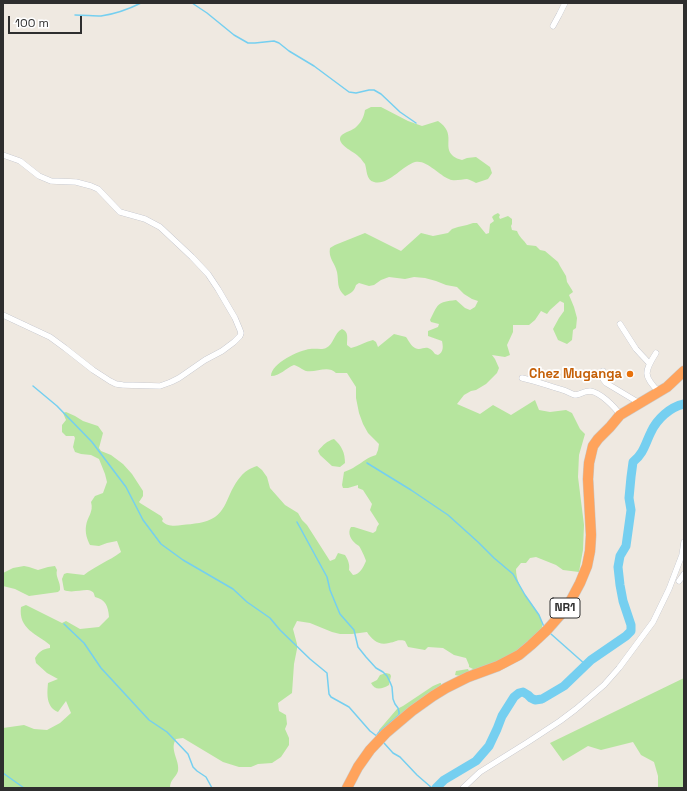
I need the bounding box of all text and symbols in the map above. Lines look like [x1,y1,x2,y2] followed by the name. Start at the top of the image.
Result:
[10,8,84,34] scale bar
[15,15,49,31] text: 100 m
[529,366,622,382] place label: Chez Muganga
[625,369,635,379] marker: Chez Muganga
[550,598,580,618] road number: NR1

